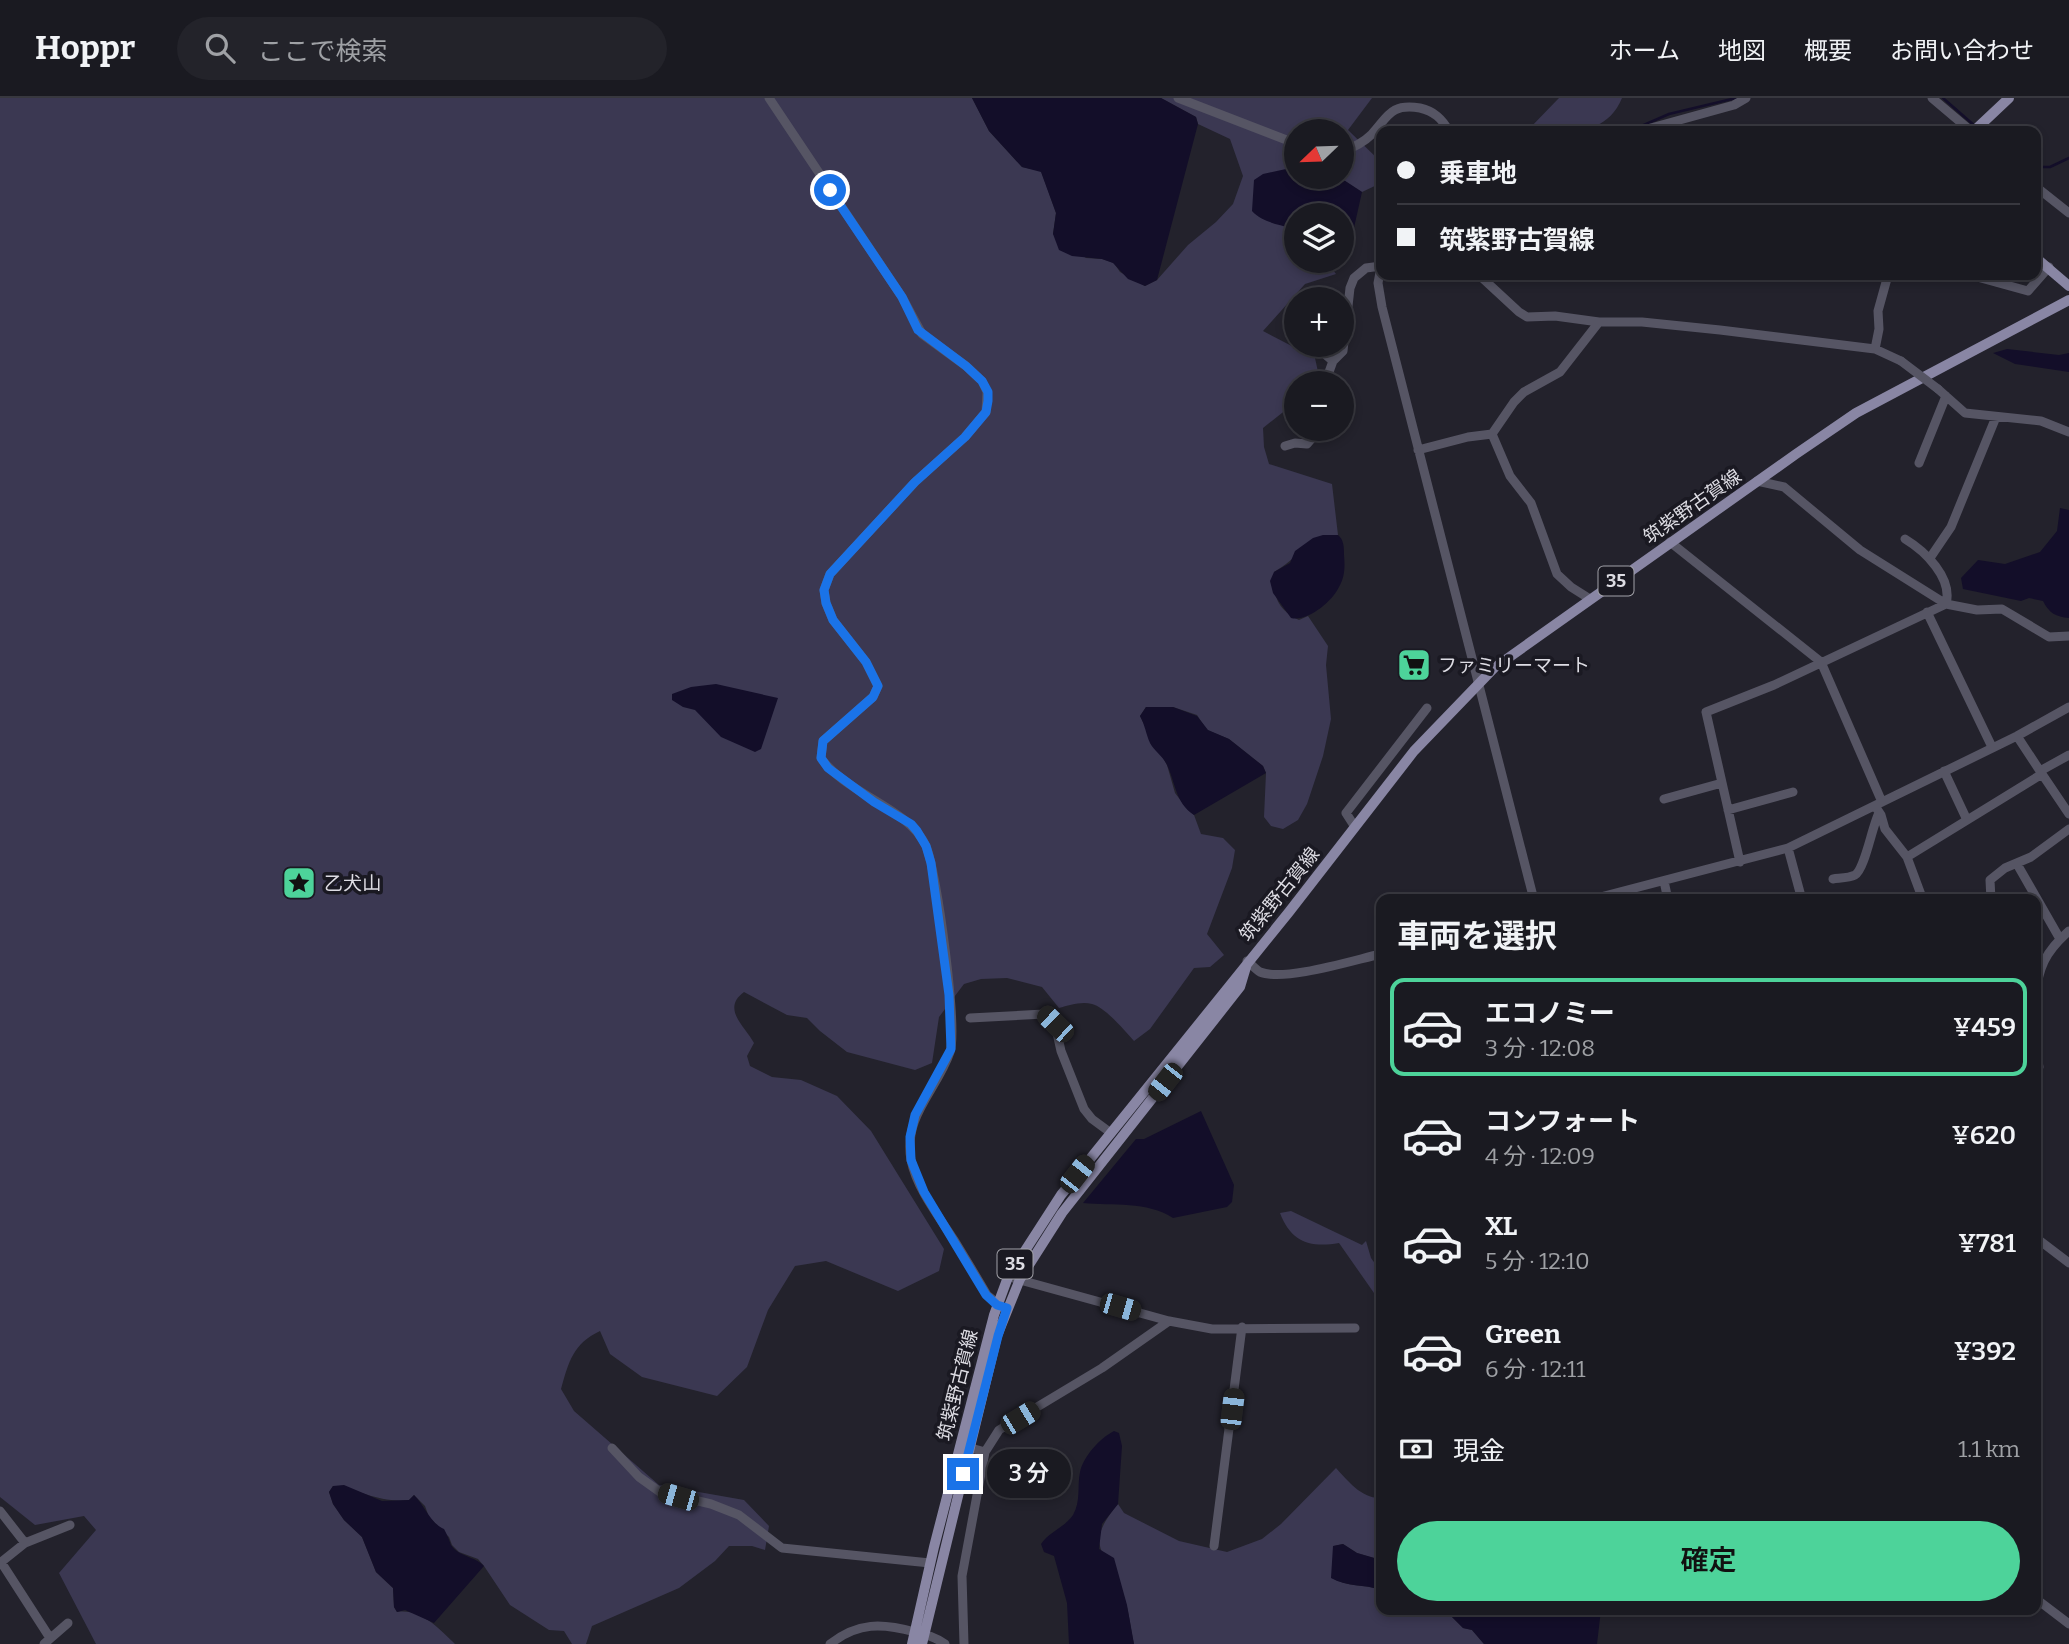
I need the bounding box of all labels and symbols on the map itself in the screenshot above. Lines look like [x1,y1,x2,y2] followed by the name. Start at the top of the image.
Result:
[1284,119,1354,189] north arrow
[814,174,846,206] route start
[1639,464,1746,549] street label: 筑紫野古賀線
[1598,566,1634,596] road number: 35
[1395,646,1433,684] supermarket icon: ファミリーマート
[1438,654,1590,677] place label: ファミリーマート
[1235,843,1324,946] street label: 筑紫野古賀線
[280,864,318,902] place icon: 乙犬山
[324,872,381,895] place label: 乙犬山
[1033,1002,1078,1046] car
[1144,1059,1187,1105] car
[1056,1151,1099,1197] car
[998,1250,1032,1279] road number: 35
[1097,1291,1144,1323] car
[933,1327,982,1443] street label: 筑紫野古賀線
[1220,1387,1245,1431] car
[997,1398,1044,1438] car
[988,1450,1072,1498] callout: 3 分
[947,1458,979,1490] route end
[655,1481,702,1513] car

